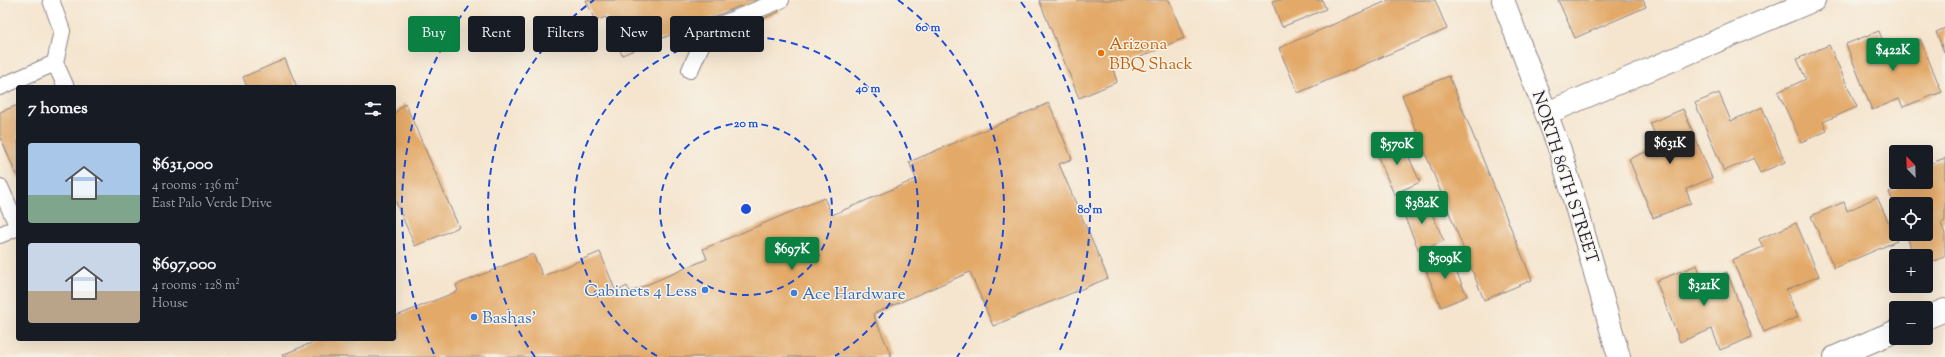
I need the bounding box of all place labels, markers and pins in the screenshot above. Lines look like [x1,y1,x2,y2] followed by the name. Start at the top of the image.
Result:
[1109,33,1193,77] place label: Arizona BBQ Shack
[1865,38,1921,72] pin: $422K
[1096,48,1106,58] marker: Arizona BBQ Shack
[1642,131,1698,165] pin: $631K
[1369,132,1425,166] pin: $570K
[1394,191,1450,225] pin: $382K
[739,202,753,216] centre of rings
[764,237,820,271] pin: $697K
[1417,246,1473,280] pin: $509K
[1676,273,1732,307] pin: $321K
[584,280,697,304] place label: Cabinets 4 Less
[802,283,906,307] place label: Ace Hardware
[700,285,710,295] marker: Cabinets 4 Less
[789,288,799,298] marker: Ace Hardware
[482,307,536,331] place label: Bashas'
[469,312,479,322] marker: Bashas'

